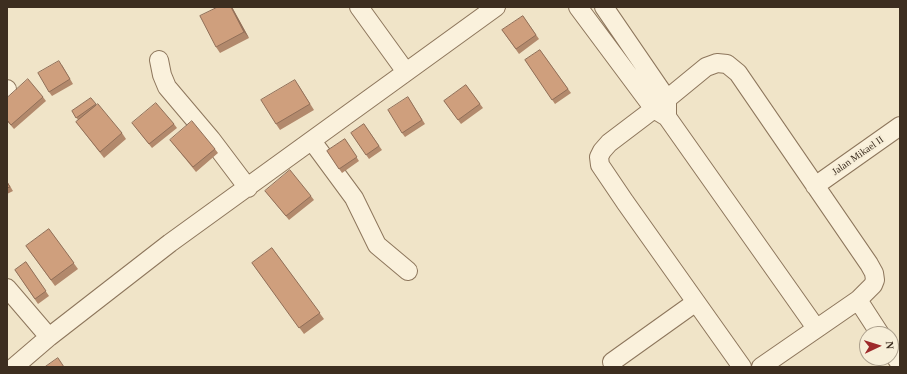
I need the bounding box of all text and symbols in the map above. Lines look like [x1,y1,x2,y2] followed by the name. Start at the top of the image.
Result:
[830,134,886,178] street label: Jalan Mikael II
[859,326,899,366] north arrow
[884,341,896,350] text: N

